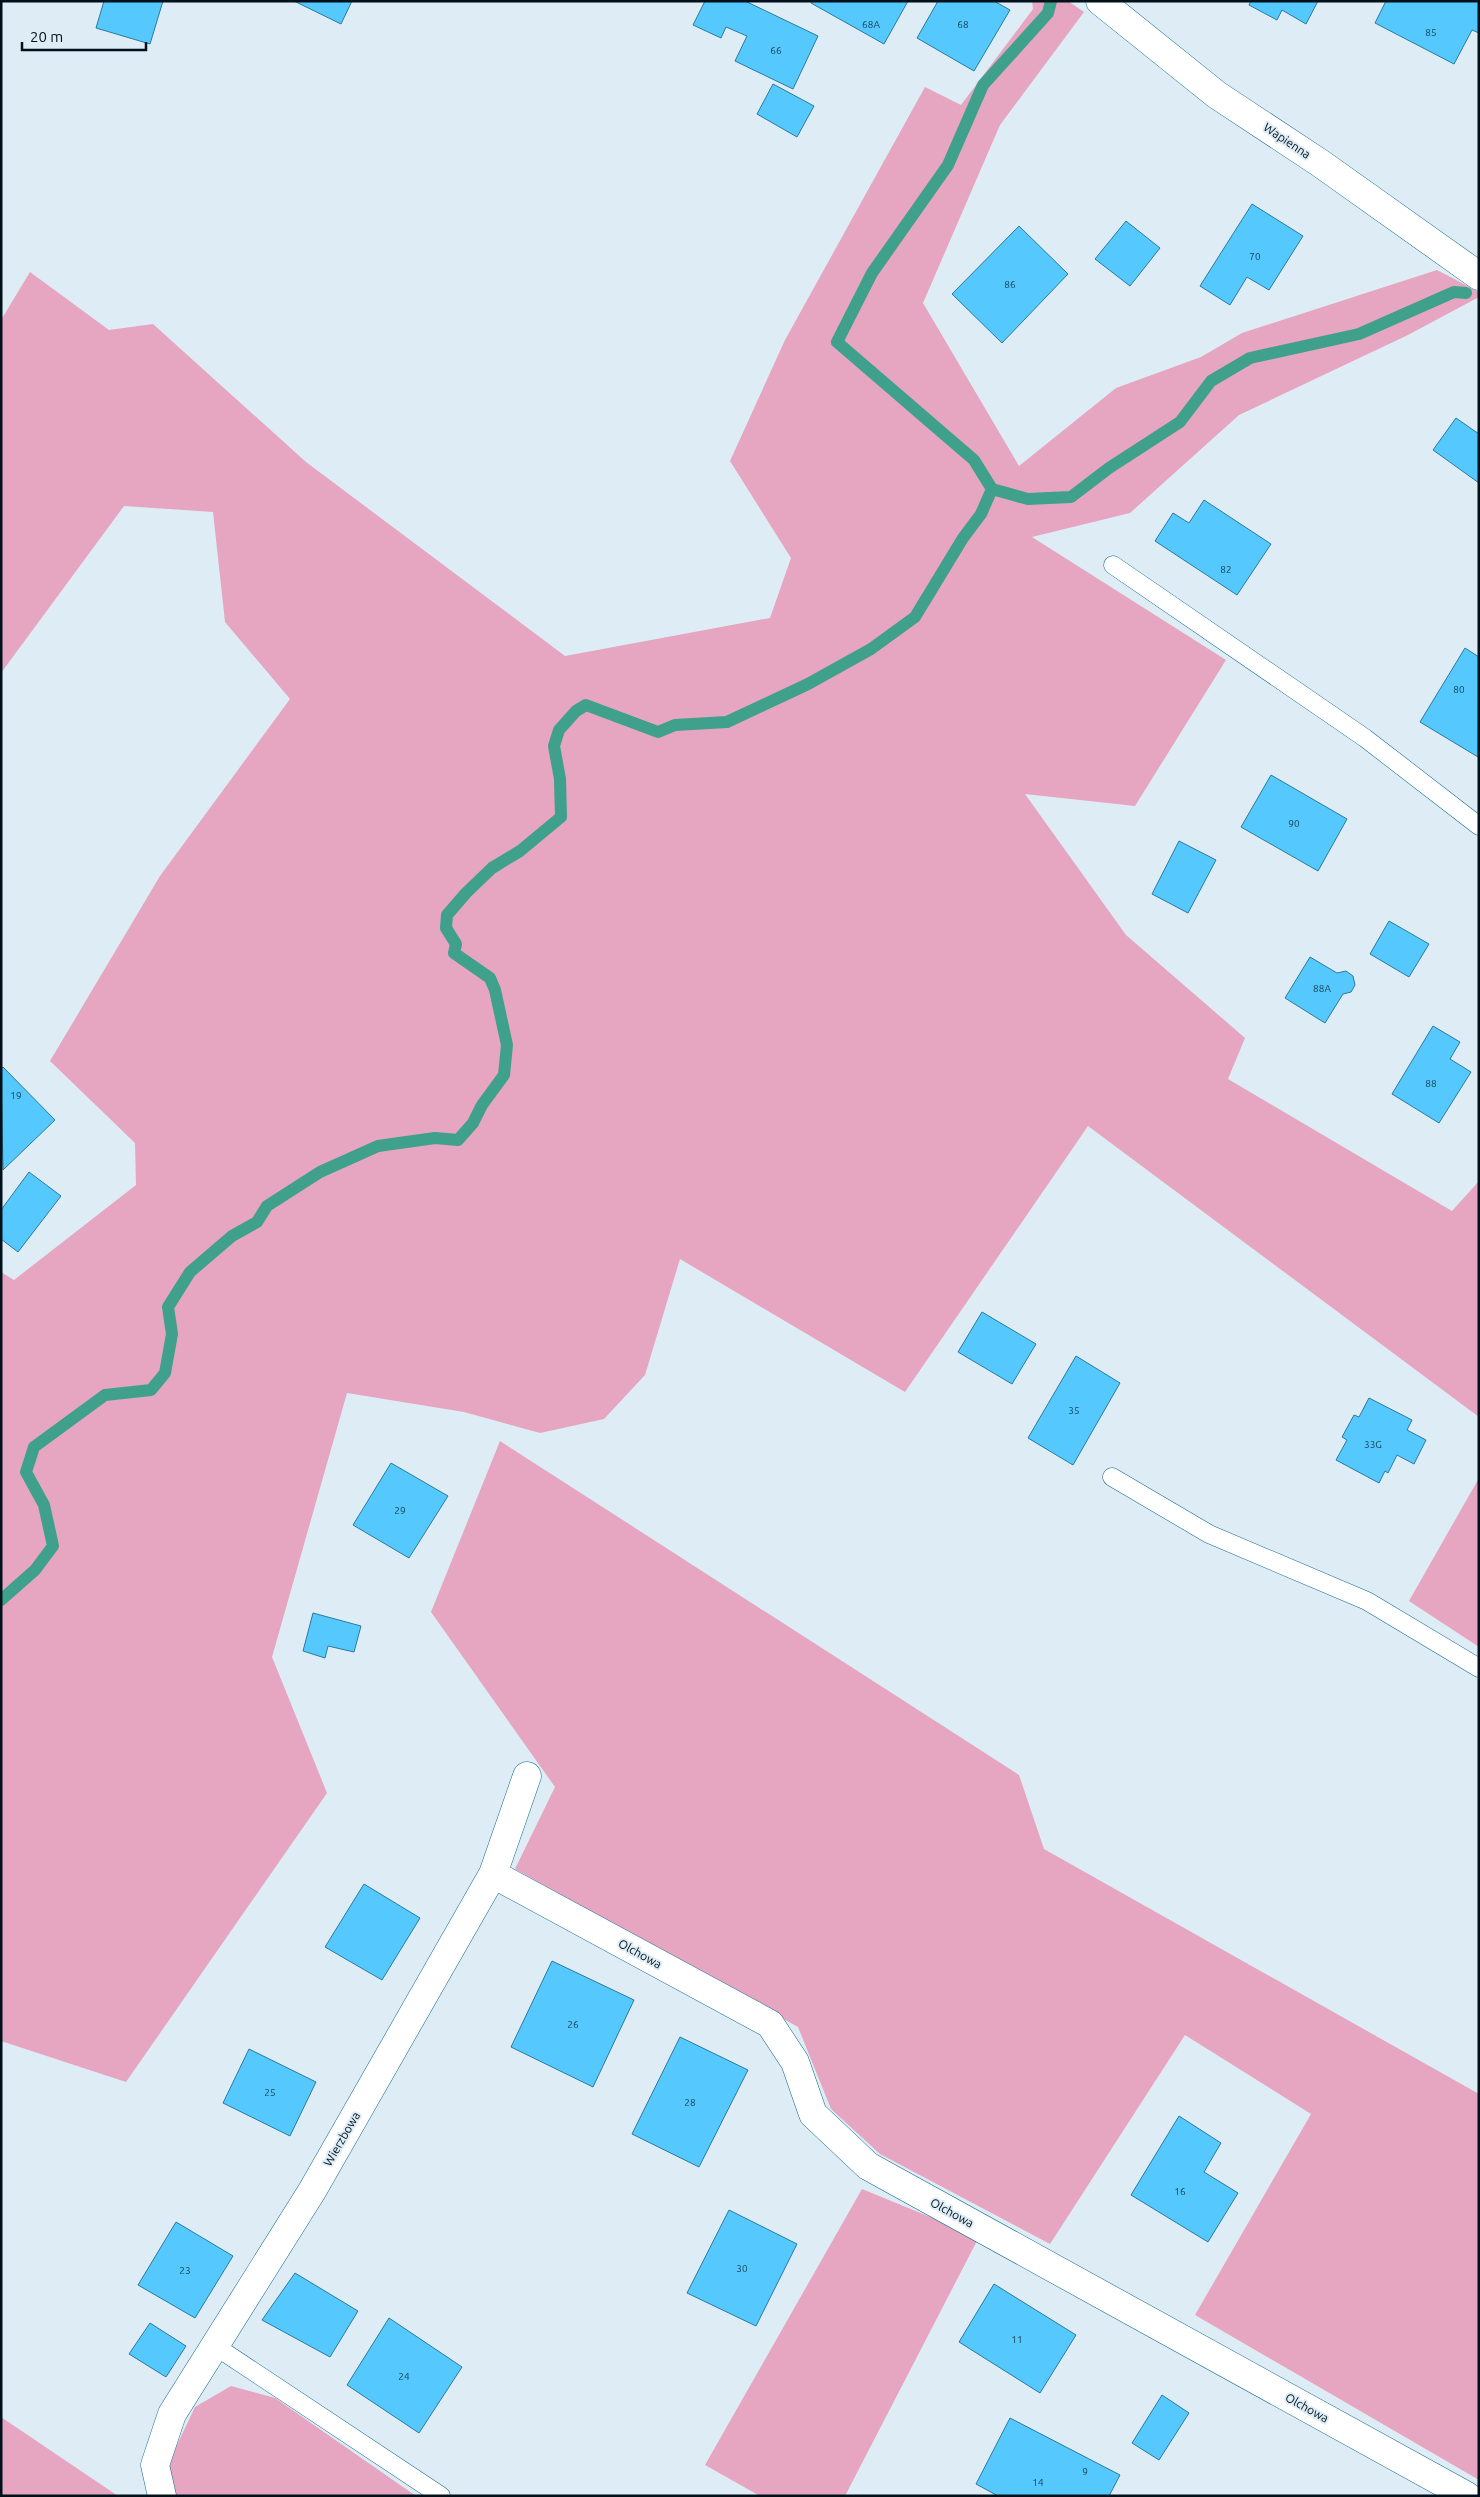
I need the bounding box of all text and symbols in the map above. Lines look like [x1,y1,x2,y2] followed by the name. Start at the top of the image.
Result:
[862,19,880,30] house number: 68A
[957,19,969,30] house number: 68
[22,20,146,52] scale bar
[1425,27,1437,38] house number: 85
[30,28,63,45] text: 20 m
[770,45,782,56] house number: 66
[1261,120,1313,161] street label: Wapienna
[1249,251,1261,262] house number: 70
[1004,279,1016,290] house number: 86
[1220,564,1232,575] house number: 82
[1453,684,1465,695] house number: 80
[1288,818,1300,829] house number: 90
[1313,983,1331,994] house number: 88A
[1425,1078,1437,1089] house number: 88
[10,1090,22,1101] house number: 19
[1068,1405,1080,1416] house number: 35
[1364,1439,1382,1450] house number: 33G
[394,1505,406,1516] house number: 29
[616,1936,664,1971] street label: Olchowa
[567,2019,579,2030] house number: 26
[264,2087,276,2098] house number: 25
[684,2097,696,2108] house number: 28
[321,2109,362,2168] street label: Wierzbowa
[1174,2186,1186,2197] house number: 16
[928,2195,976,2230] street label: Olchowa
[736,2263,748,2274] house number: 30
[179,2265,191,2276] house number: 23
[1011,2334,1023,2345] house number: 11
[398,2371,410,2382] house number: 24
[1283,2390,1331,2425] street label: Olchowa
[1082,2466,1088,2477] house number: 9
[1032,2477,1044,2488] house number: 14

